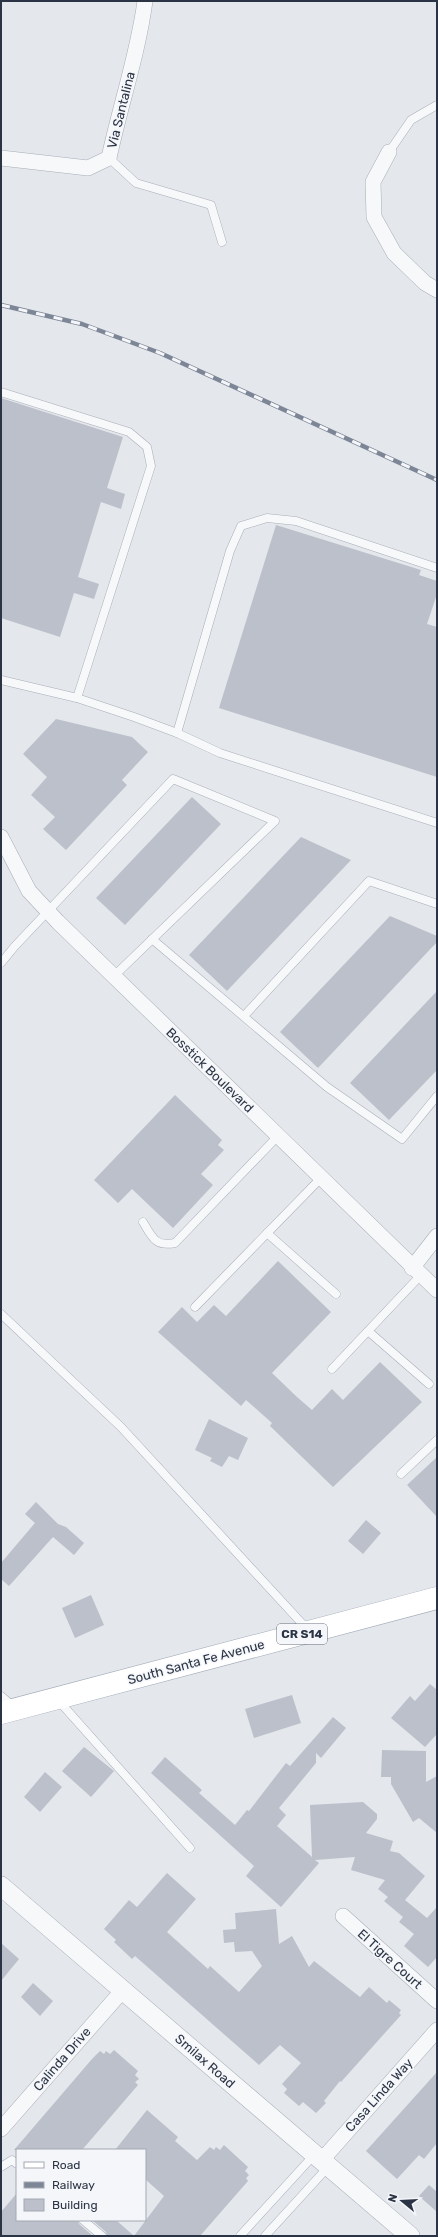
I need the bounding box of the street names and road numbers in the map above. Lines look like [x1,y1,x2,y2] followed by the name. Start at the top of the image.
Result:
[104,70,138,150] street label: Via Santalina
[163,1025,257,1115] street label: Bosstick Boulevard
[277,1624,327,1644] road number: CR S14
[126,1636,266,1688] street label: South Santa Fe Avenue
[354,1926,425,1993] street label: El Tigre Court
[30,2024,94,2094] street label: Calinda Drive
[172,2031,238,2091] street label: Smilax Road
[342,2055,416,2135] street label: Casa Linda Way

